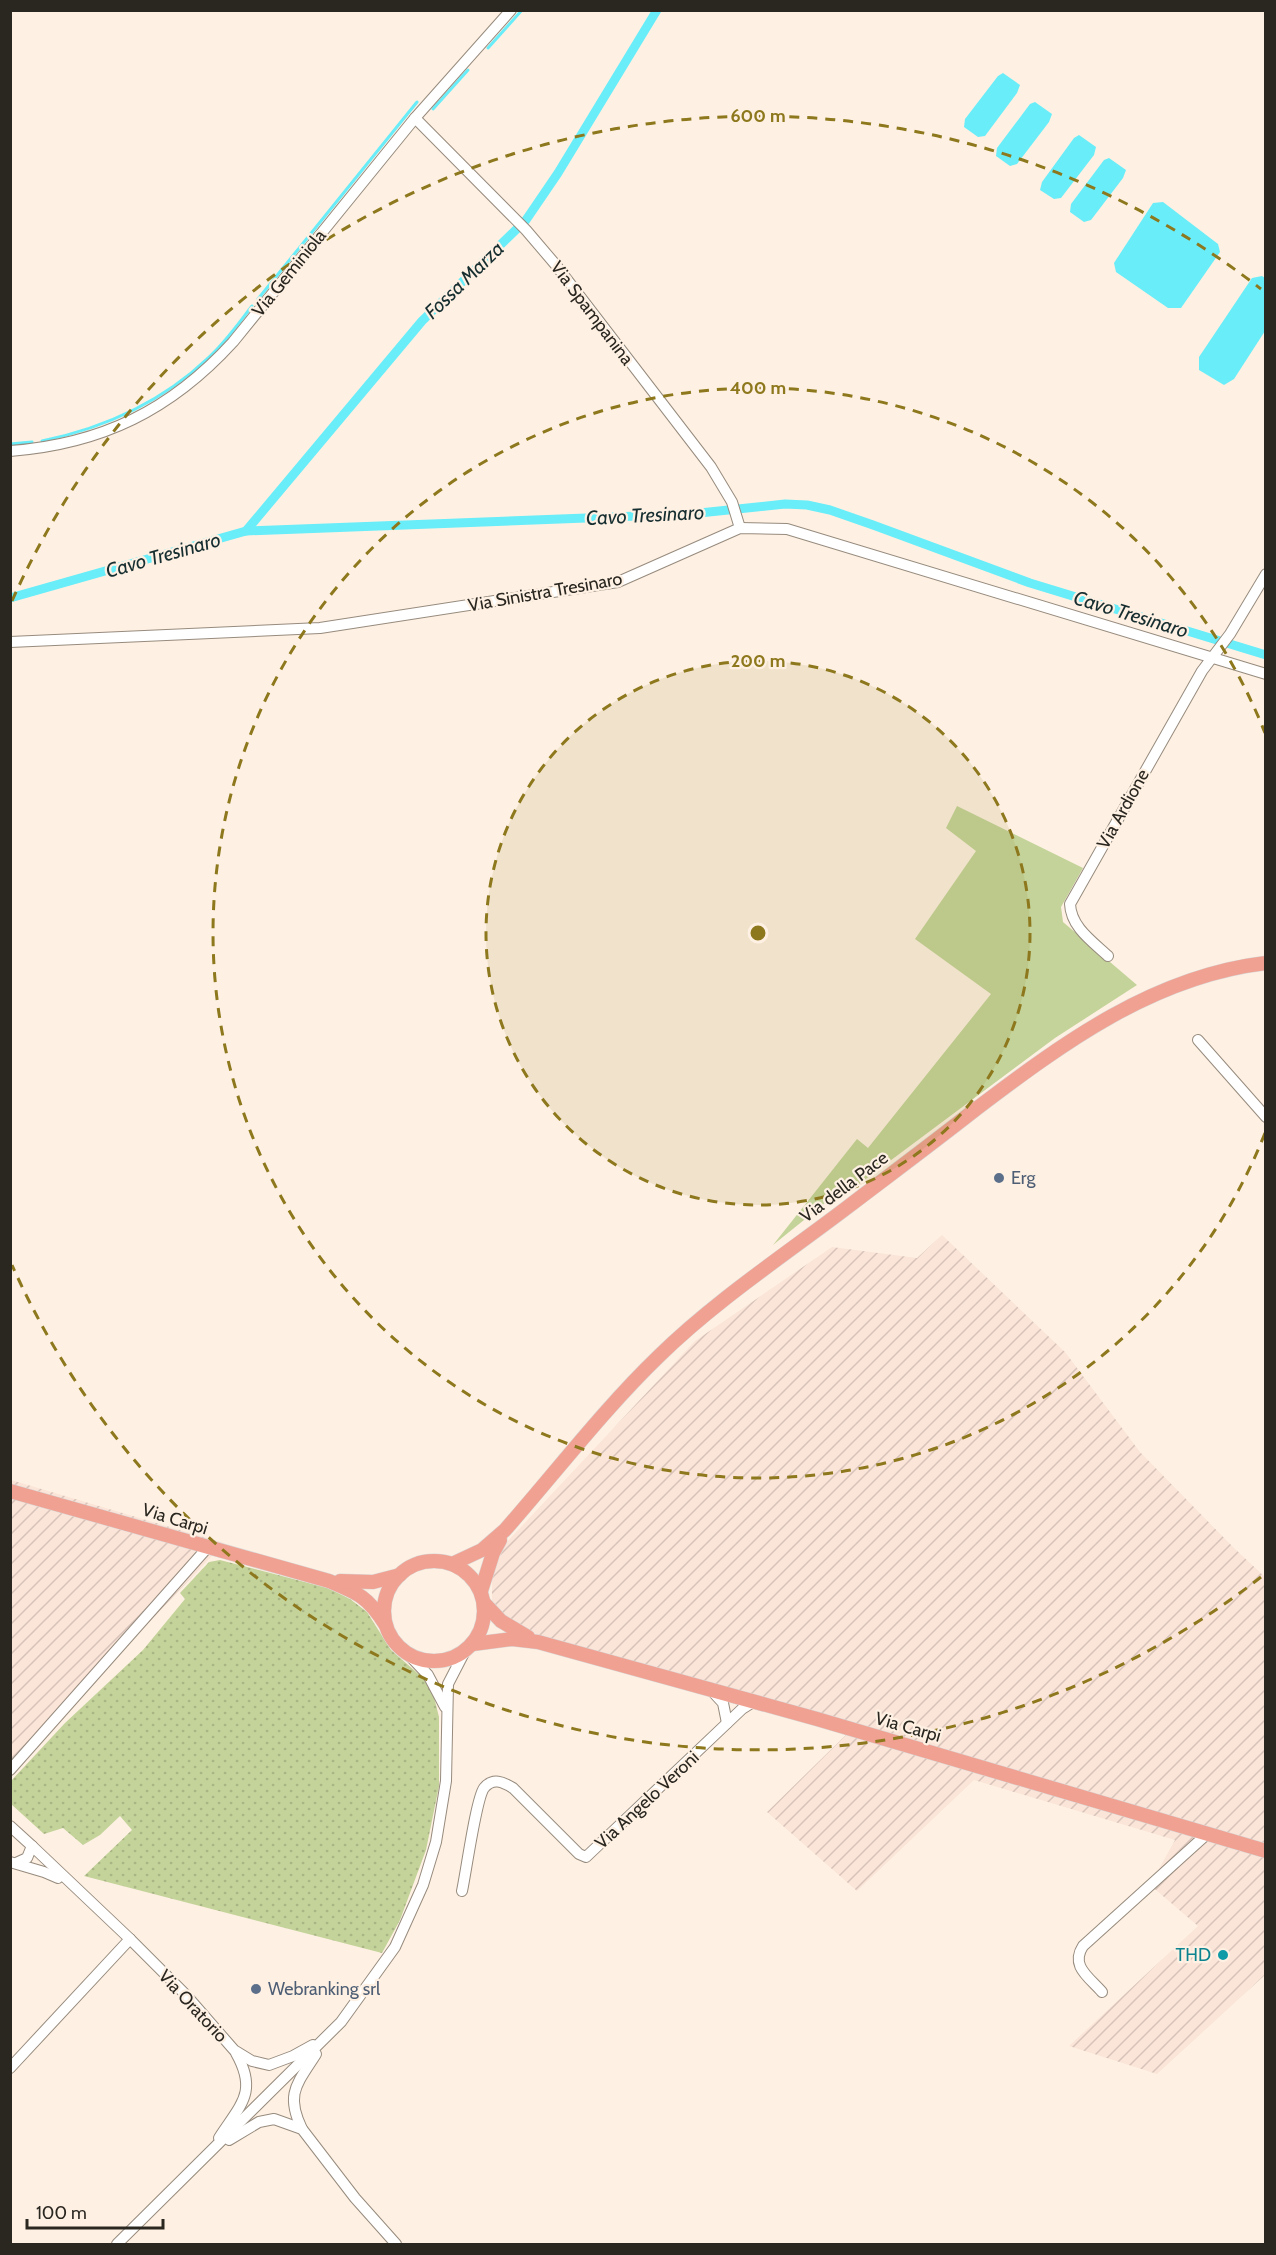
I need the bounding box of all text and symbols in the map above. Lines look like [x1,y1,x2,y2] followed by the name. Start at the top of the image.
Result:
[730,105,786,127] text: 600 m
[247,225,331,321] street label: Via Geminiola
[419,236,509,324] water label: Fossa Marza
[546,257,638,370] street label: Via Spampanina
[730,377,786,399] text: 400 m
[585,500,705,530] water label: Cavo Tresinaro
[103,527,223,583] water label: Cavo Tresinaro
[466,568,624,616] street label: Via Sinistra Tresinaro
[1071,585,1191,643] water label: Cavo Tresinaro
[731,650,785,672] text: 200 m
[1092,765,1154,853] street label: Via Ardione
[748,923,768,943] centre of rings
[796,1147,892,1227] street label: Via della Pace
[1011,1167,1036,1189] place label: Erg
[992,1171,1006,1185] marker: Erg
[139,1499,211,1539] street label: Via Carpi
[873,1707,943,1747] street label: Via Carpi
[590,1746,704,1854] street label: Via Angelo Veroni
[1176,1944,1211,1966] place label: THD
[1216,1948,1230,1962] marker: THD
[154,1965,232,2047] street label: Via Oratorio
[268,1978,381,2000] place label: Webranking srl
[249,1982,263,1996] marker: Webranking srl
[27,2192,164,2230] scale bar
[36,2202,87,2224] text: 100 m

